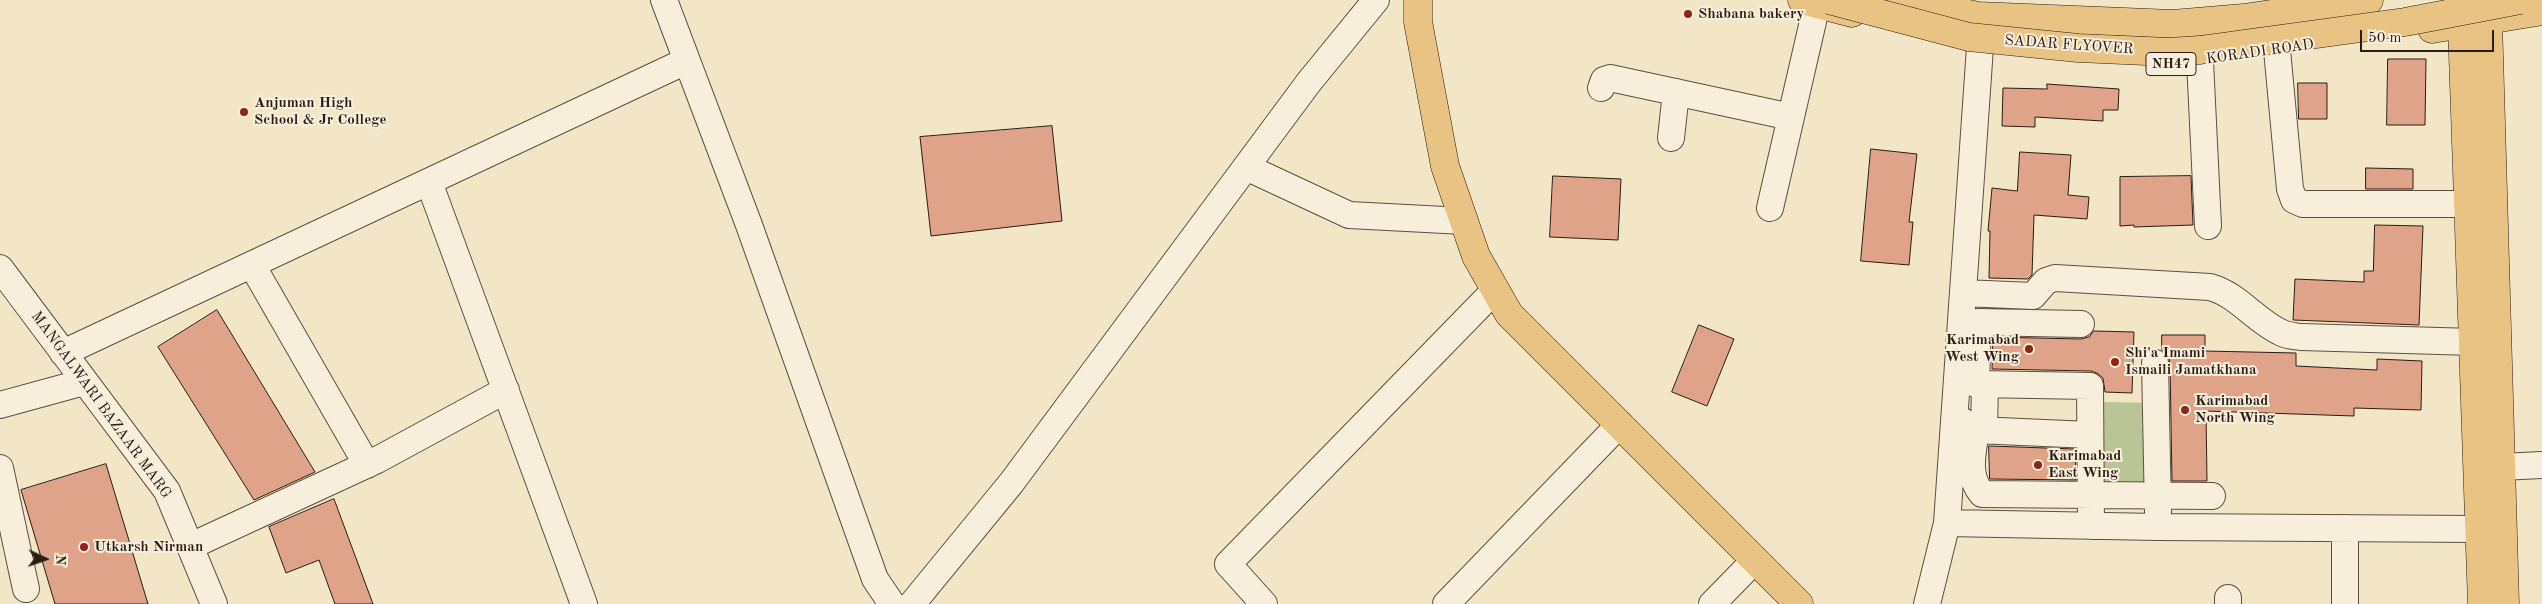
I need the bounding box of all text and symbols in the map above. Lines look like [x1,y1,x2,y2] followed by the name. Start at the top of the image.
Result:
[1698,5,1804,23] place label: Shabana bakery
[1682,8,1694,20] marker: Shabana bakery
[2362,20,2496,52] scale bar
[2368,31,2402,46] text: 50 m
[2004,32,2134,58] street label: SADAR FLYOVER
[2205,36,2315,68] street label: KORADI ROAD
[2146,52,2196,76] road number: NH47
[254,94,387,129] place label: Anjuman High School & Jr College
[238,106,250,118] marker: Anjuman High School & Jr College
[27,308,175,502] street label: MANGALWARI BAZAAR MARG
[1945,331,2019,366] place label: Karimabad West Wing
[2023,343,2035,355] marker: Karimabad West Wing
[2125,344,2257,379] place label: Shi'a Imami Ismaili Jamatkhana
[2109,356,2121,368] marker: Shi'a Imami Ismaili Jamatkhana
[2195,392,2275,427] place label: Karimabad North Wing
[2179,404,2191,416] marker: Karimabad North Wing
[2048,447,2121,482] place label: Karimabad East Wing
[2032,459,2044,471] marker: Karimabad East Wing
[20,534,70,584] north arrow
[94,538,203,556] place label: Utkarsh Nirman
[78,541,90,553] marker: Utkarsh Nirman
[53,554,67,565] text: N

